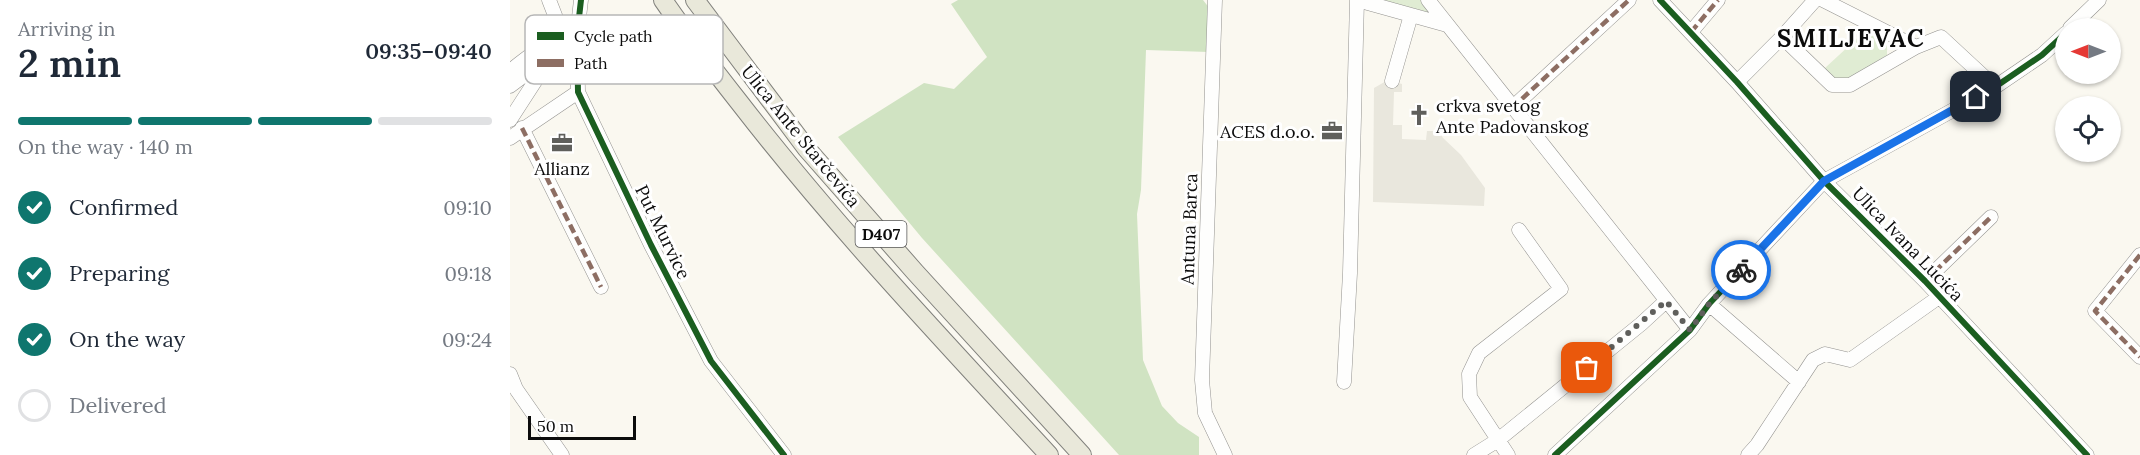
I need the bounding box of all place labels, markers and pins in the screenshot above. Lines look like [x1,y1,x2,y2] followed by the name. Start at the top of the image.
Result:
[1950,71,2001,122] pin
[1435,94,1589,138] place label: crkva svetog Ante Padovanskog
[1407,103,1431,127] church icon: crkva svetog Ante Padovanskog
[1320,119,1344,143] office icon: ACES d.o.o.
[1219,120,1315,143] place label: ACES d.o.o.
[550,131,574,155] office icon: Allianz
[533,157,590,180] place label: Allianz
[1561,342,1612,393] pin

